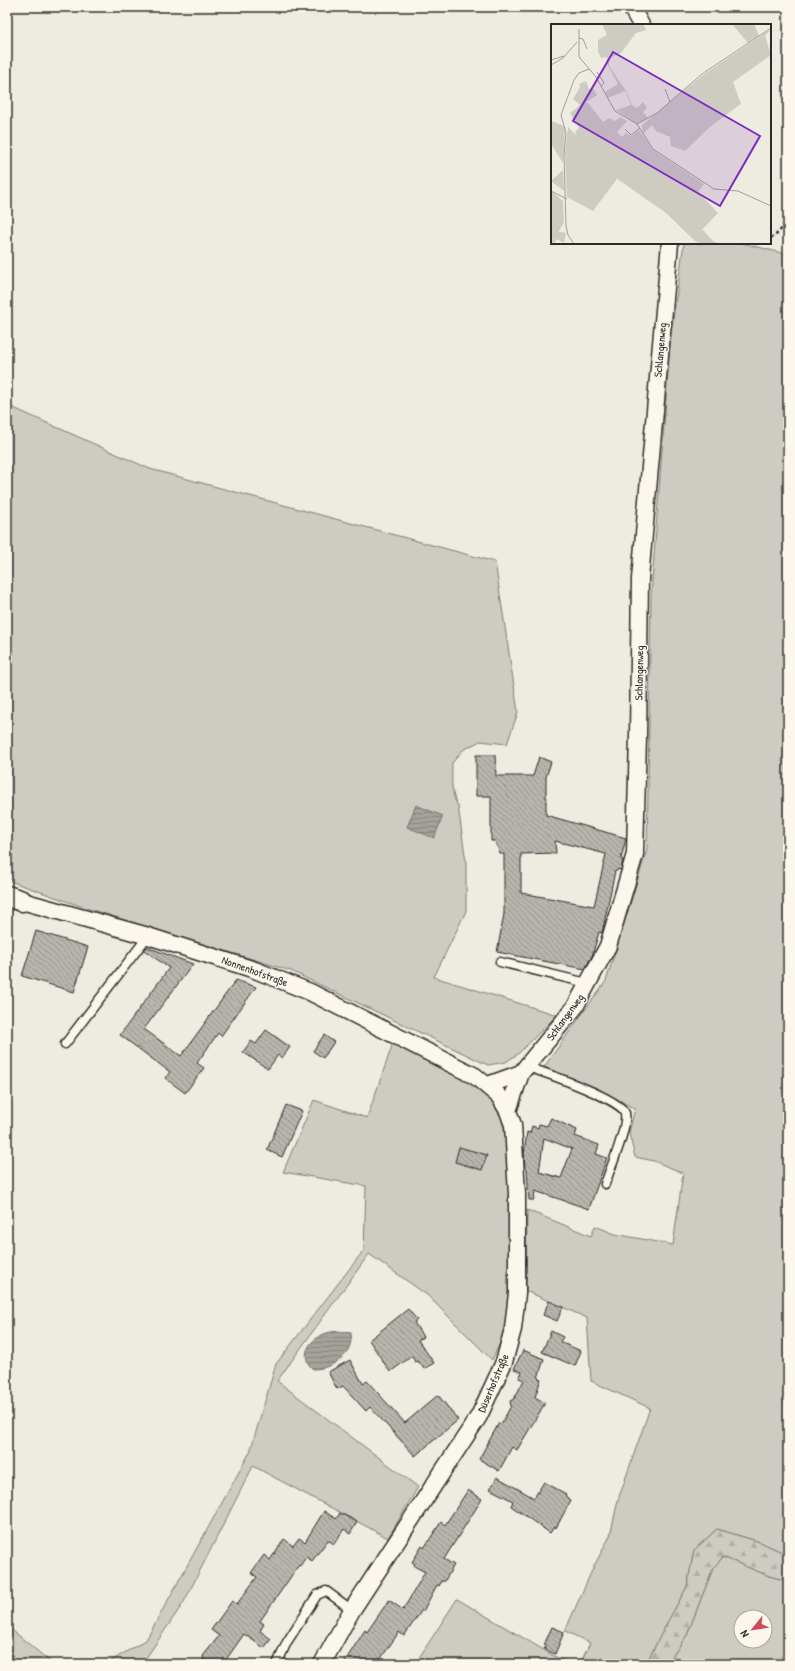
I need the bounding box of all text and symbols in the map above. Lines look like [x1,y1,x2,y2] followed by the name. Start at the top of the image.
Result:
[551,24,771,244] inset map
[651,322,669,378] street label: Schlangenweg
[632,645,646,701] street label: Schlangenweg
[220,953,291,990] street label: Nonnenhofstraße
[543,991,587,1043] street label: Schlangenweg
[474,1351,512,1414] street label: Düserhofstraße
[733,1609,773,1649] north arrow
[737,1628,752,1640] text: N

